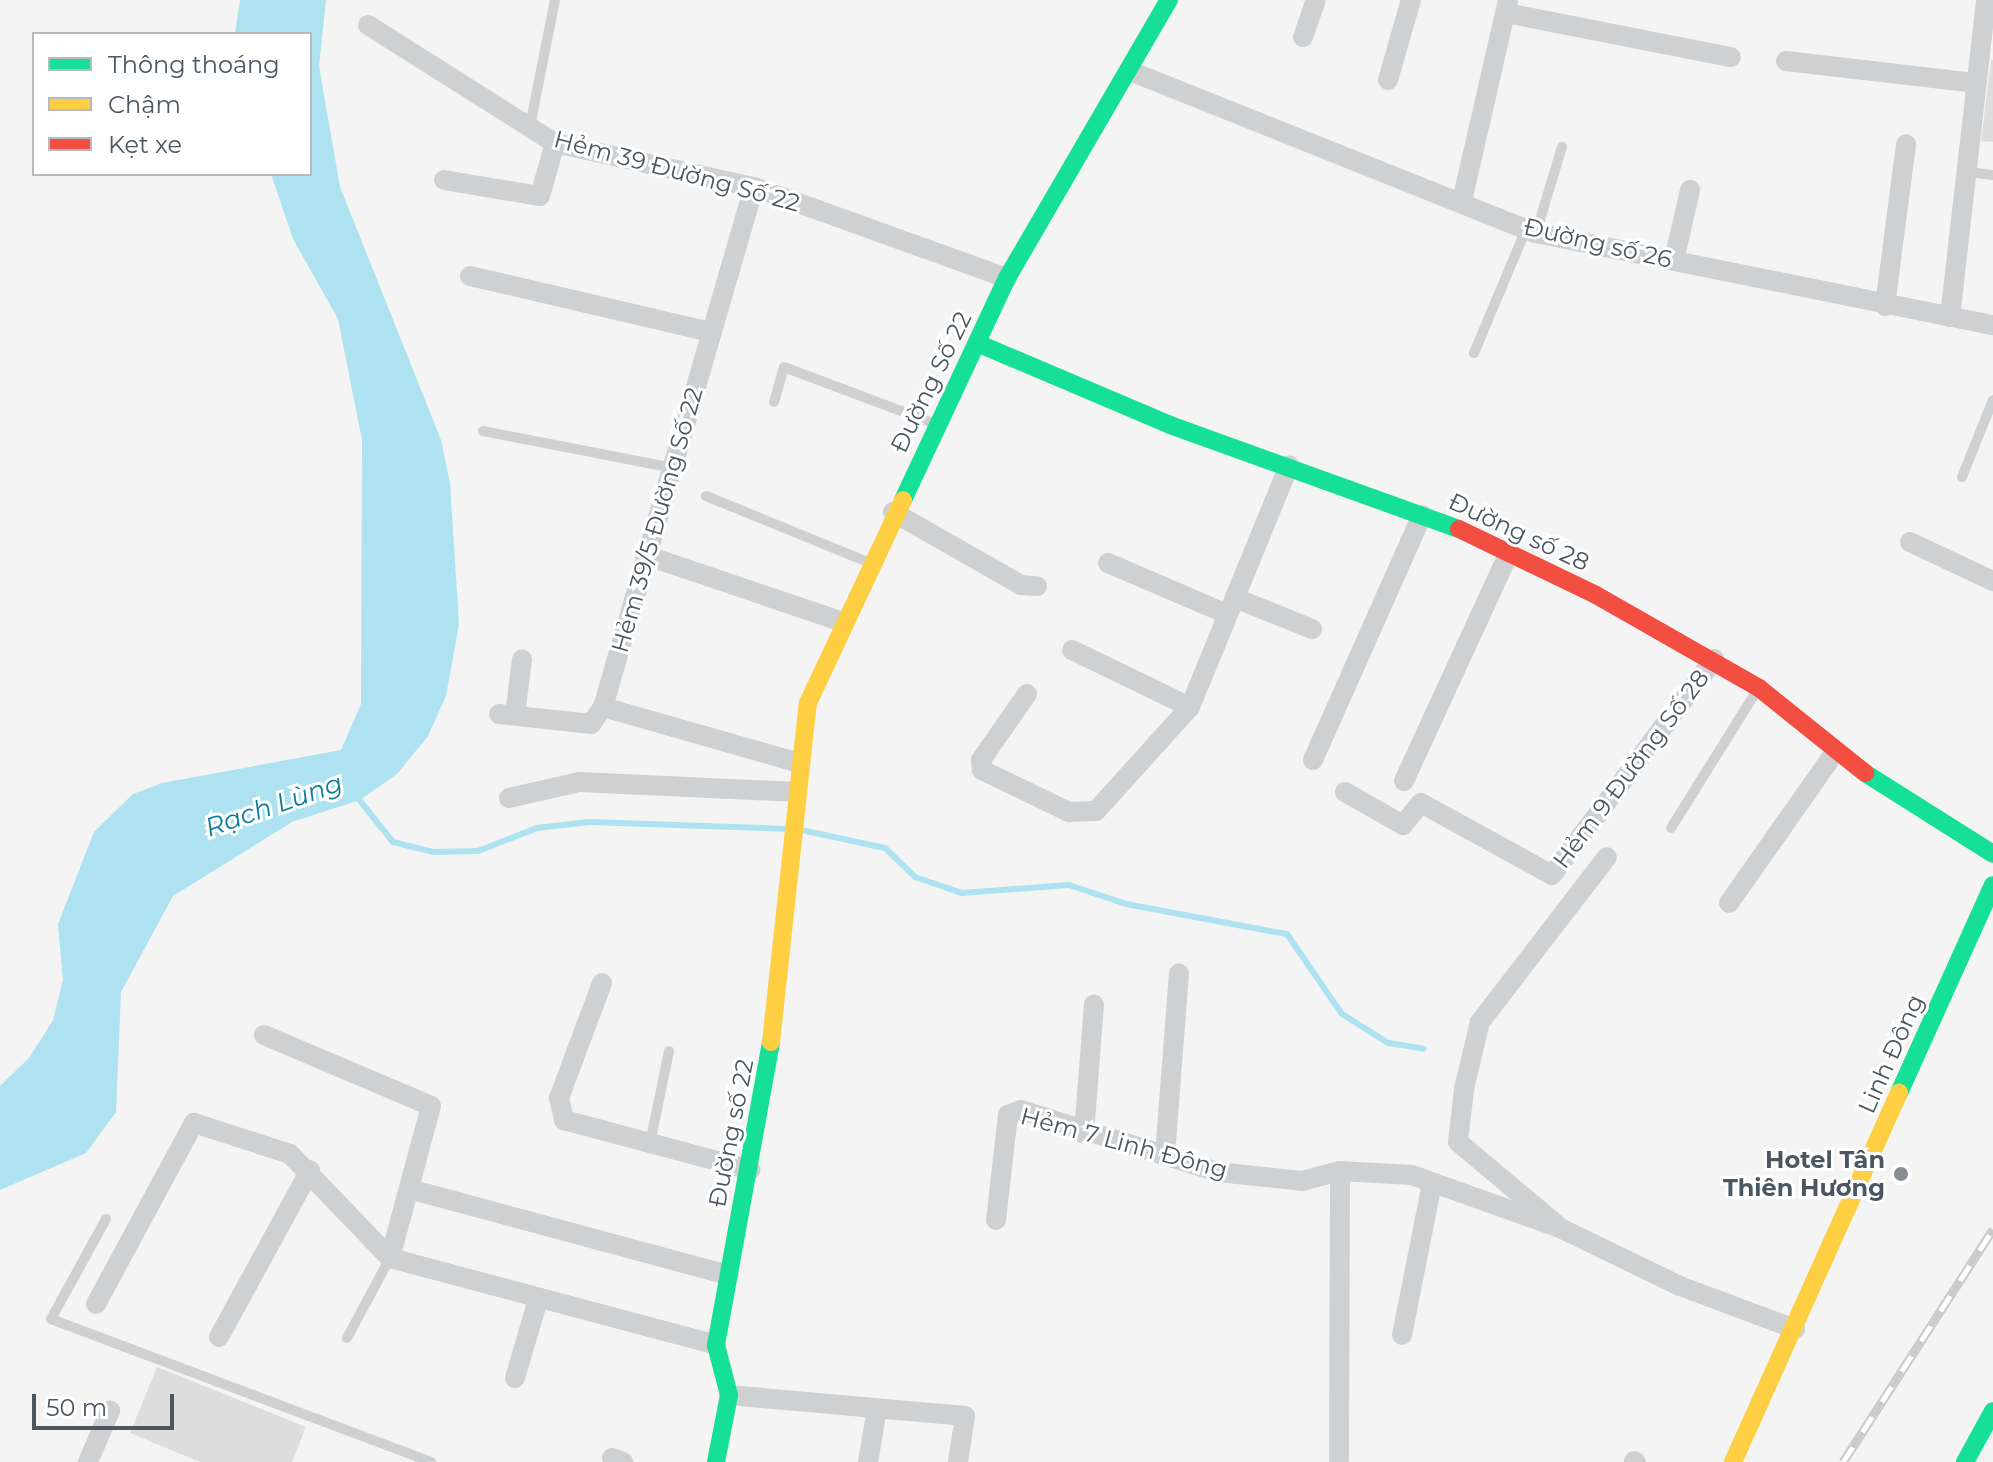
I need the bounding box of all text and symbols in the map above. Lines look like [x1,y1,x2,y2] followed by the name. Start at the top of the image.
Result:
[32,32,312,176] legend
[108,50,280,79] text: Thông thoáng
[108,90,181,119] text: Chậm
[551,124,803,218] street label: Hẻm 39 Đường Số 22
[108,130,182,159] text: Kẹt xe
[1521,212,1675,274] street label: Đường số 26
[885,307,977,457] street label: Đường Số 22
[605,384,709,656] street label: Hẻm 39/5 Đường Số 22
[1444,487,1594,577] street label: Đường số 28
[1547,664,1715,874] street label: Hẻm 9 Đường Số 28
[201,768,347,844] water label: Rạch Lùng
[1852,990,1930,1118] street label: Linh Đông
[703,1057,759,1209] street label: Đường số 22
[1017,1102,1231,1184] street label: Hẻm 7 Linh Đông
[1723,1146,1885,1202] place label: Hotel Tân Thiên Hương
[1892,1165,1910,1183] marker: Hotel Tân Thiên Hương
[36,1378,178,1428] scale bar
[46,1393,107,1422] text: 50 m

